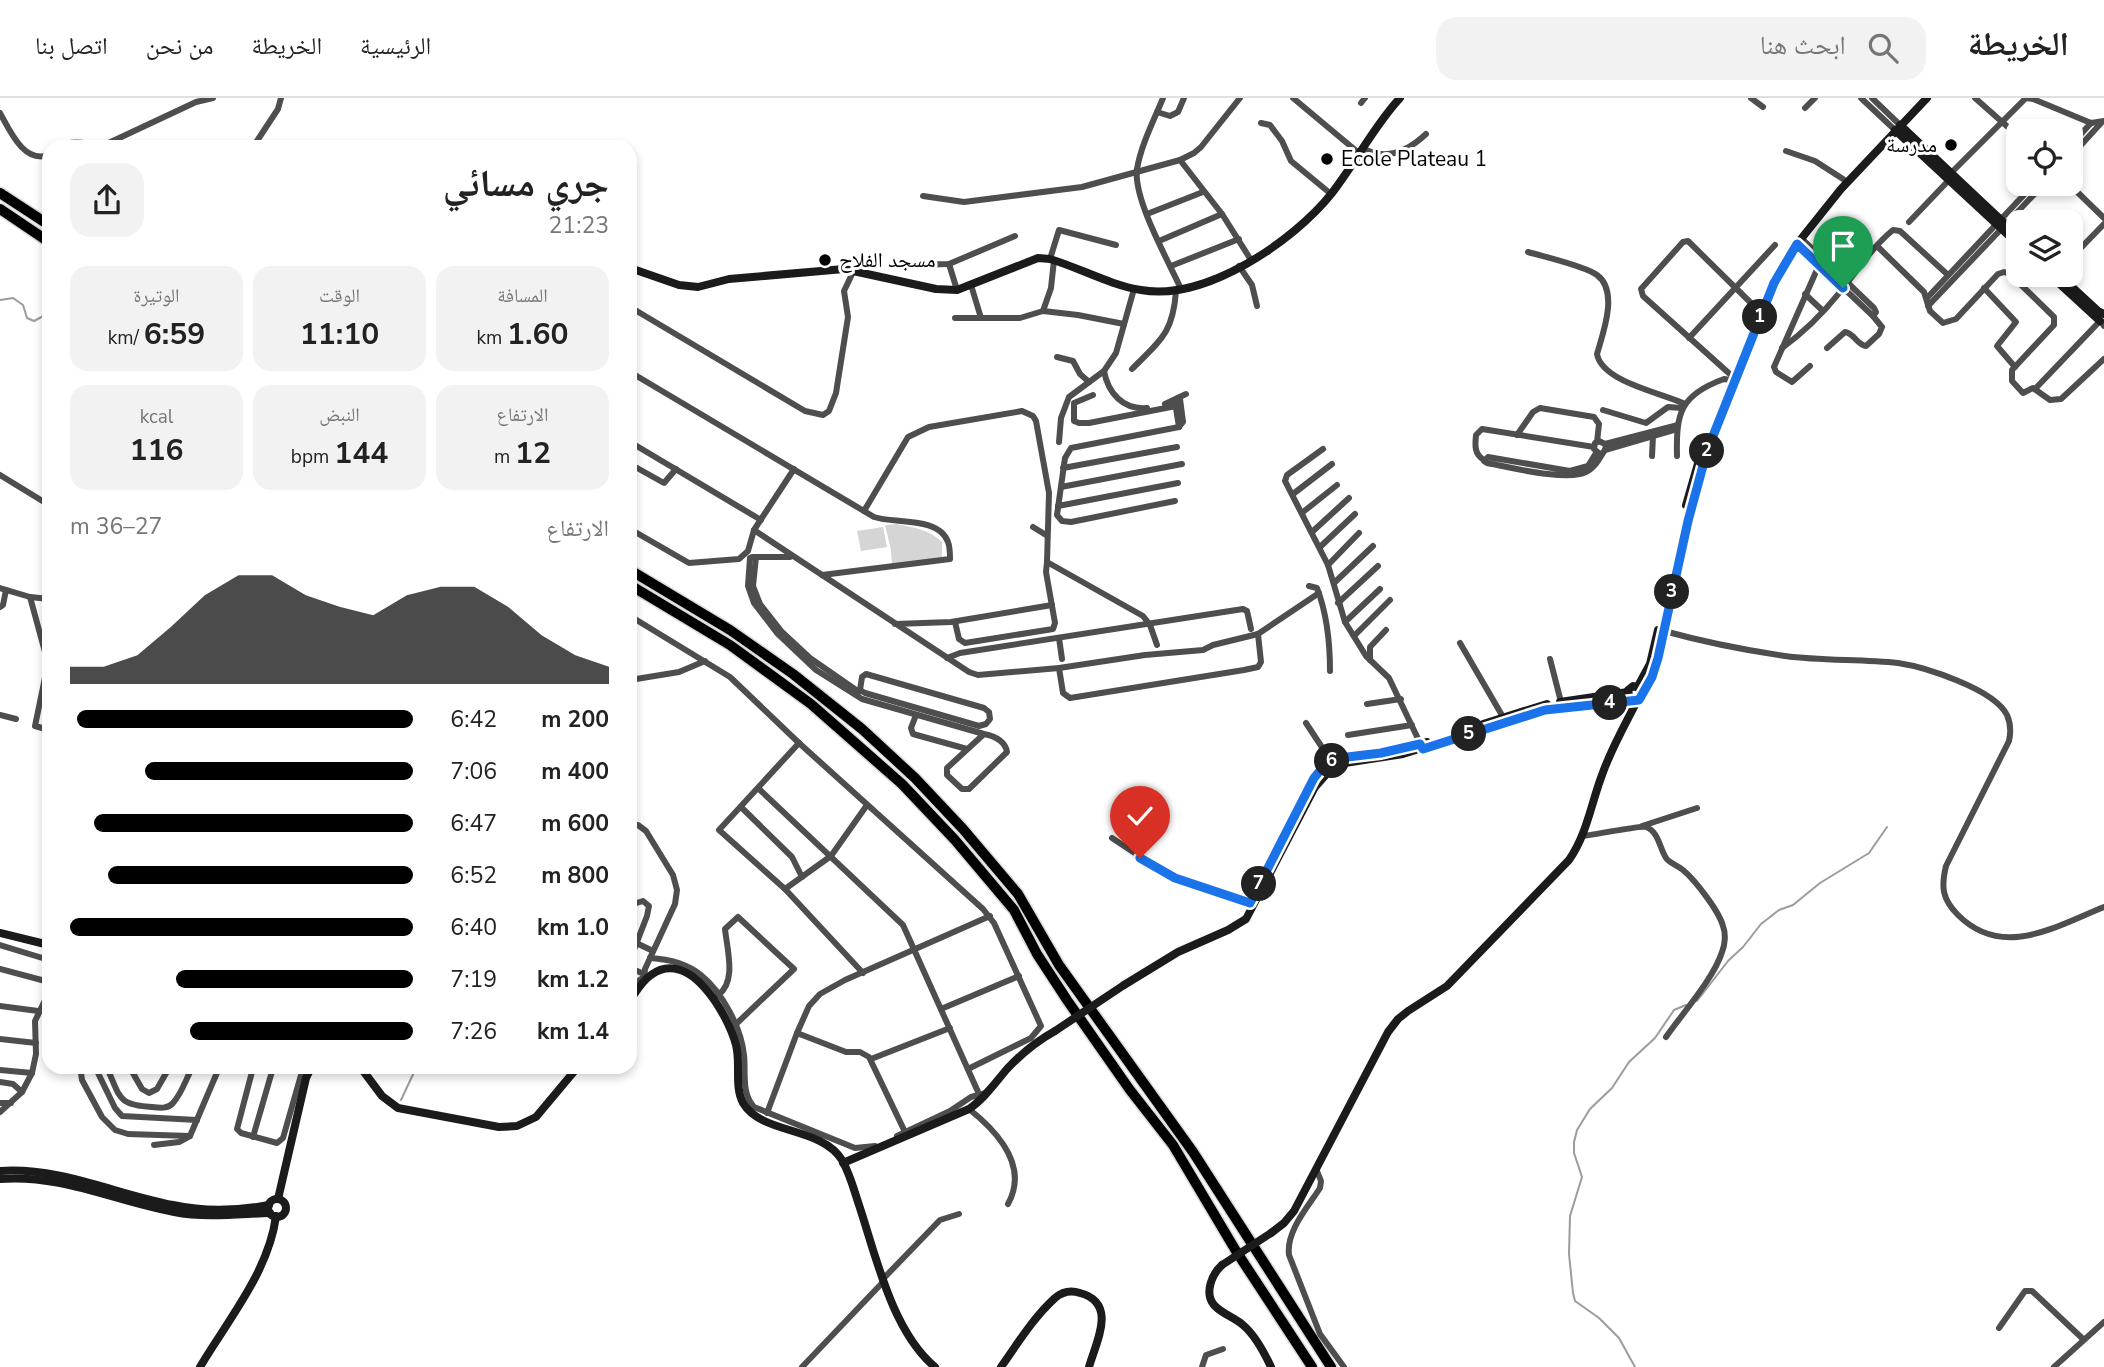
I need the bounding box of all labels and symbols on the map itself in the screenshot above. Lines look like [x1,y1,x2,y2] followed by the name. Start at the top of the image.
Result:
[1886,131,1937,159] place label: مدرسة
[1943,137,1959,153] marker: مدرسة
[1341,145,1487,173] place label: Ecole Plateau 1
[1319,151,1335,167] marker: Ecole Plateau 1
[1813,216,1873,288] pin
[839,246,936,274] place label: مسجد الفلاح
[817,252,833,268] marker: مسجد الفلاح
[1742,300,1778,334] pin: 1
[1690,434,1724,468] pin: 2
[1654,574,1690,610] pin: 3
[1592,686,1628,720] pin: 4
[1452,716,1486,752] pin: 5
[1314,744,1350,778] pin: 6
[1110,786,1170,858] pin
[1242,866,1276,902] pin: 7

